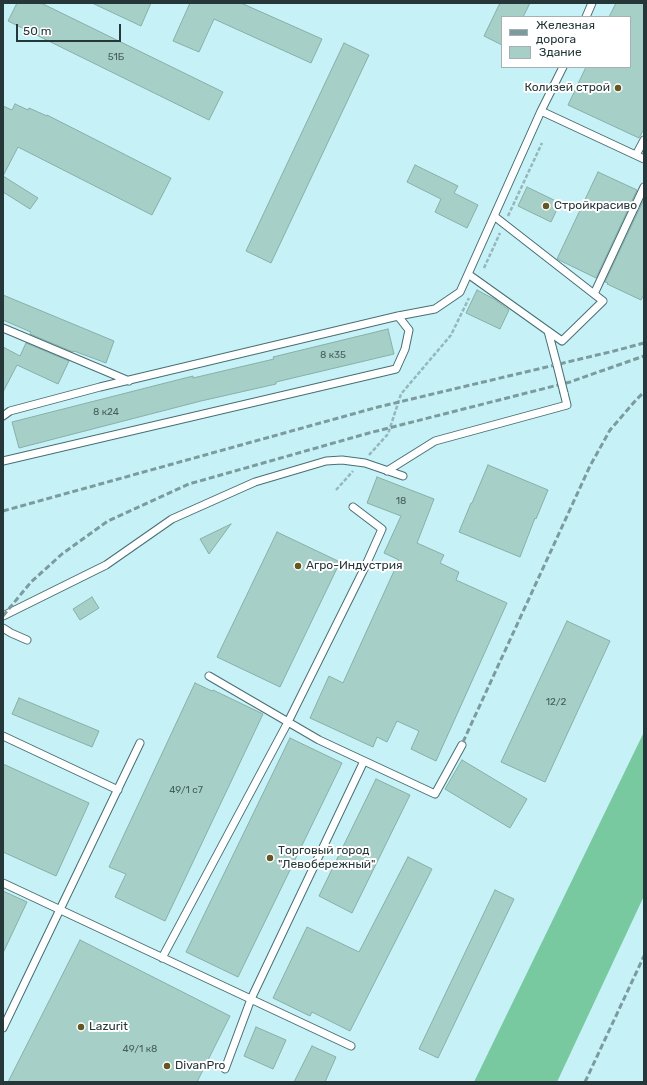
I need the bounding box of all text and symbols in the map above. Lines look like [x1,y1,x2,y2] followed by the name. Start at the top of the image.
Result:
[18,16,123,42] scale bar
[501,16,631,68] legend
[536,18,595,46] text: Железная дорога
[23,24,51,38] text: 50 m
[539,45,582,59] text: Здание
[108,51,124,63] house number: 51Б
[524,81,610,95] place label: Колизей строй
[613,83,623,93] marker: Колизей строй
[554,199,637,213] place label: Стройкрасиво
[541,201,551,211] marker: Стройкрасиво
[320,349,346,361] house number: 8 к35
[93,406,119,418] house number: 8 к24
[396,495,406,507] house number: 18
[306,559,403,573] place label: Агро-Индустрия
[293,561,303,571] marker: Агро-Индустрия
[546,696,566,708] house number: 12/2
[169,784,203,796] house number: 49/1 с7
[278,844,376,872] place label: Торговый город "Левобережный"
[265,853,275,863] marker: Торговый город "Левобережный"
[89,1020,128,1034] place label: Lazurit
[76,1022,86,1032] marker: Lazurit
[123,1043,157,1055] house number: 49/1 к8
[175,1059,226,1073] place label: DivanPro
[162,1061,172,1071] marker: DivanPro

